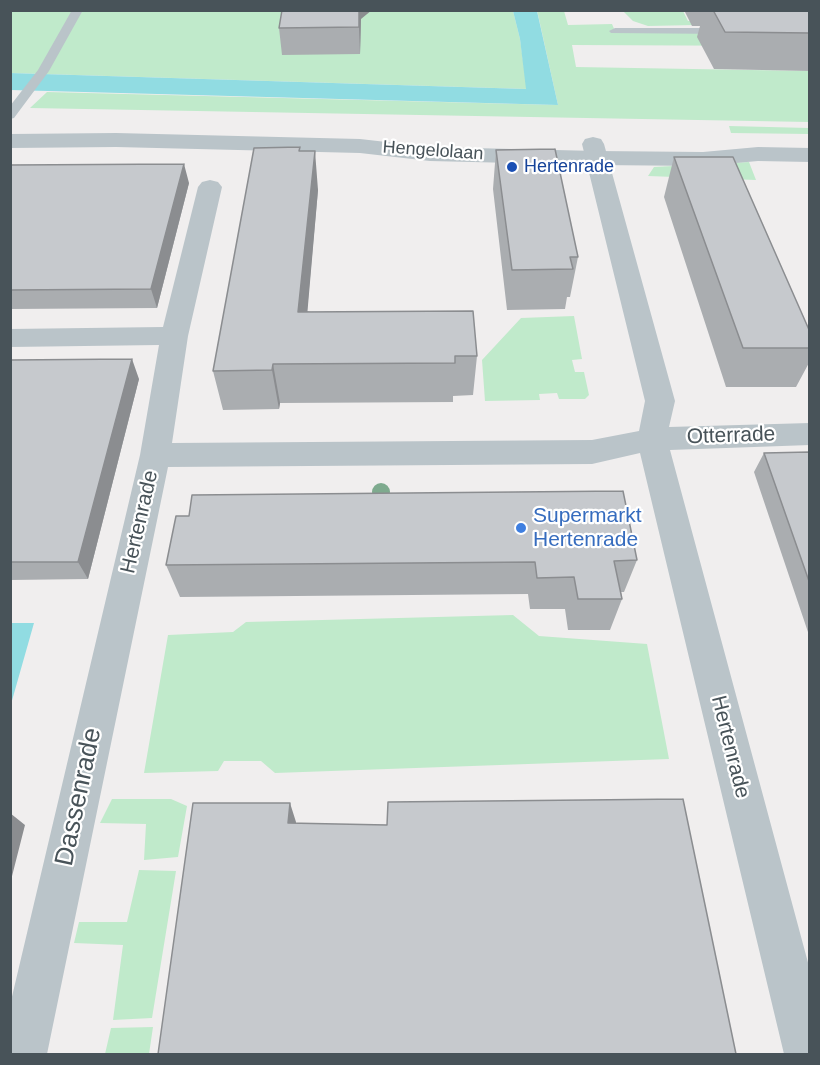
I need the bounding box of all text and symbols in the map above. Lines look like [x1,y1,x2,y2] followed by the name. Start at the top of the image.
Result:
[382,137,484,165] street label: Hengelolaan
[524,156,614,178] place label: Hertenrade
[505,160,519,174] marker: Hertenrade
[686,422,776,450] street label: Otterrade
[116,468,164,576] street label: Hertenrade
[533,503,642,553] place label: Supermarkt Hertenrade
[514,521,528,535] marker: Supermarkt Hertenrade
[705,693,755,801] street label: Hertenrade
[49,725,109,869] street label: Dassenrade

